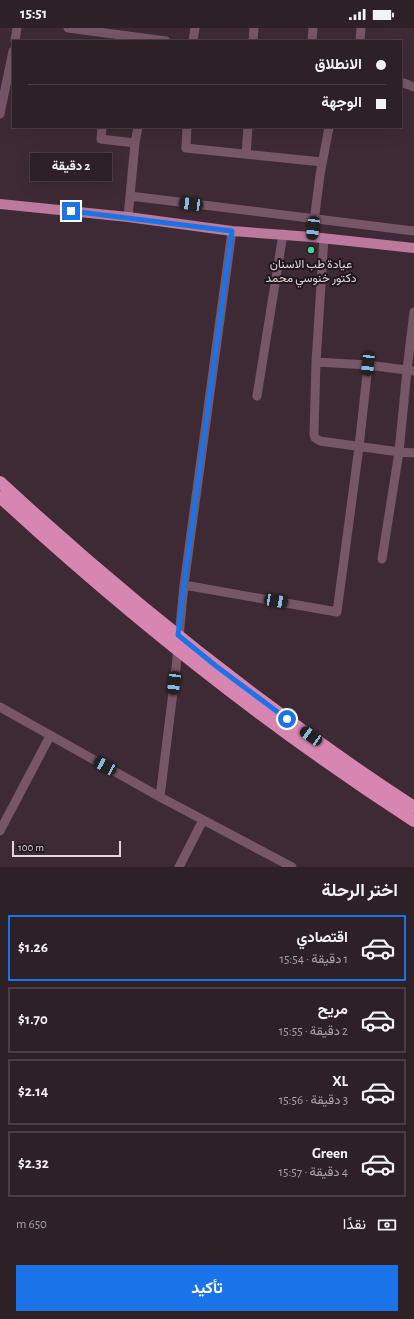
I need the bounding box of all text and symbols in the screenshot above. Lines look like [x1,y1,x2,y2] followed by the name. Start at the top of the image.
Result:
[20,6,47,21] text: 15:51
[315,57,362,72] text: الانطلاق
[321,95,362,110] text: الوجهة
[30,153,112,181] callout: 2 دقيقة
[52,160,90,173] text: 2 دقيقة
[178,197,204,211] car
[62,202,80,220] route end
[306,215,320,241] car
[306,245,316,255] marker: عيادة طب الاسنان دكتور خنوسي محمد
[265,258,357,288] place label: عيادة طب الاسنان دكتور خنوسي محمد
[361,351,375,377] car
[263,593,289,609] car
[167,670,181,696] car
[278,710,296,728] route start
[298,724,324,748] car
[92,755,118,777] car
[12,839,121,858] scale bar
[18,842,44,853] text: 100 m
[321,882,398,900] text: اختر الرحلة
[296,930,348,945] text: اقتصادي
[360,930,396,966] icon: car
[18,940,48,955] text: $1.26
[279,953,348,966] text: 1 دقيقة · 15:54
[318,1002,348,1017] text: مريح
[360,1002,396,1038] icon: car
[18,1012,48,1027] text: $1.70
[279,1025,348,1038] text: 2 دقيقة · 15:55
[332,1074,348,1089] text: XL
[360,1074,396,1110] icon: car
[18,1084,48,1099] text: $2.14
[279,1094,348,1107] text: 3 دقيقة · 15:56
[312,1146,348,1161] text: Green
[360,1146,396,1182] icon: car
[18,1156,49,1171] text: $2.32
[278,1166,348,1179] text: 4 دقيقة · 15:57
[376,1214,398,1236] icon: cash
[343,1217,366,1232] text: نقدًا
[16,1218,47,1231] text: 650 m
[16,1265,398,1311] button: تأكيد

